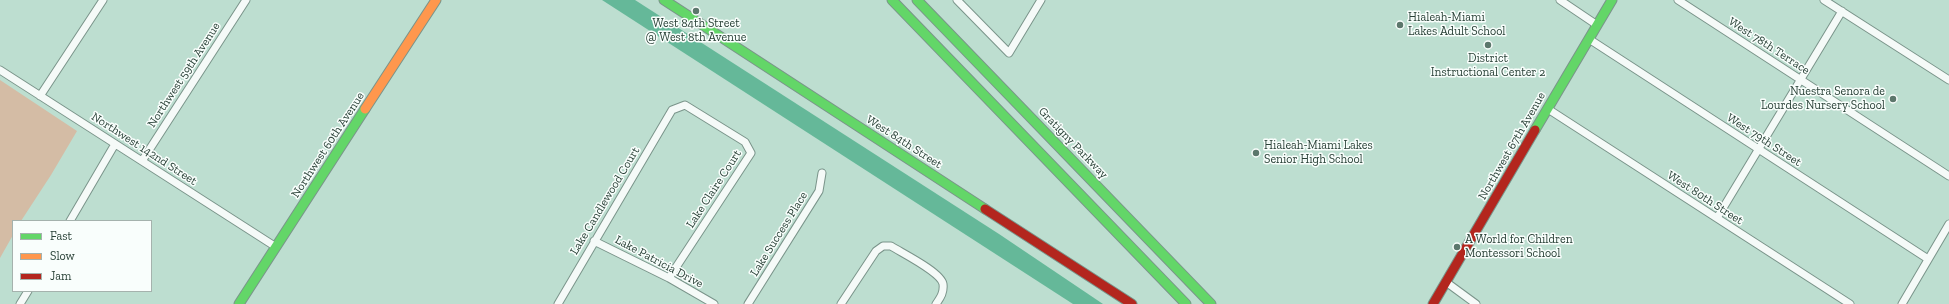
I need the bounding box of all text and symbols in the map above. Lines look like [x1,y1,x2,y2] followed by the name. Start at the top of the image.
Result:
[691,6,701,16] marker: West 84th Street @ West 8th Avenue
[1408,11,1505,39] place label: Hialeah-Miami Lakes Adult School
[1726,14,1812,78] street label: West 78th Terrace
[646,17,746,45] place label: West 84th Street @ West 8th Avenue
[145,20,223,130] street label: Northwest 59th Avenue
[1395,20,1405,30] marker: Hialeah-Miami Lakes Adult School
[1483,40,1493,50] marker: District Instructional Center 2
[1431,52,1545,80] place label: District Instructional Center 2
[1761,85,1885,113] place label: Nuestra Senora de Lourdes Nursery School
[288,89,368,201] street label: Northwest 60th Avenue
[1475,90,1549,202] street label: Northwest 67th Avenue
[1888,94,1898,104] marker: Nuestra Senora de Lourdes Nursery School
[1035,104,1111,182] street label: Gratigny Parkway
[89,109,199,189] street label: Northwest 142nd Street
[1724,110,1804,170] street label: West 79th Street
[864,112,944,172] street label: West 84th Street
[1264,139,1373,167] place label: Hialeah-Miami Lakes Senior High School
[567,144,643,258] street label: Lake Candlewood Court
[683,147,745,231] street label: Lake Claire Court
[1251,148,1261,158] marker: Hialeah-Miami Lakes Senior High School
[1664,168,1746,228] street label: West 80th Street
[747,189,811,279] street label: Lake Success Place
[12,220,152,292] legend
[50,229,72,243] text: Fast
[612,233,706,291] street label: Lake Patricia Drive
[1465,233,1573,261] place label: A World for Children Montessori School
[1452,242,1462,252] marker: A World for Children Montessori School
[50,249,75,263] text: Slow
[50,269,71,283] text: Jam

